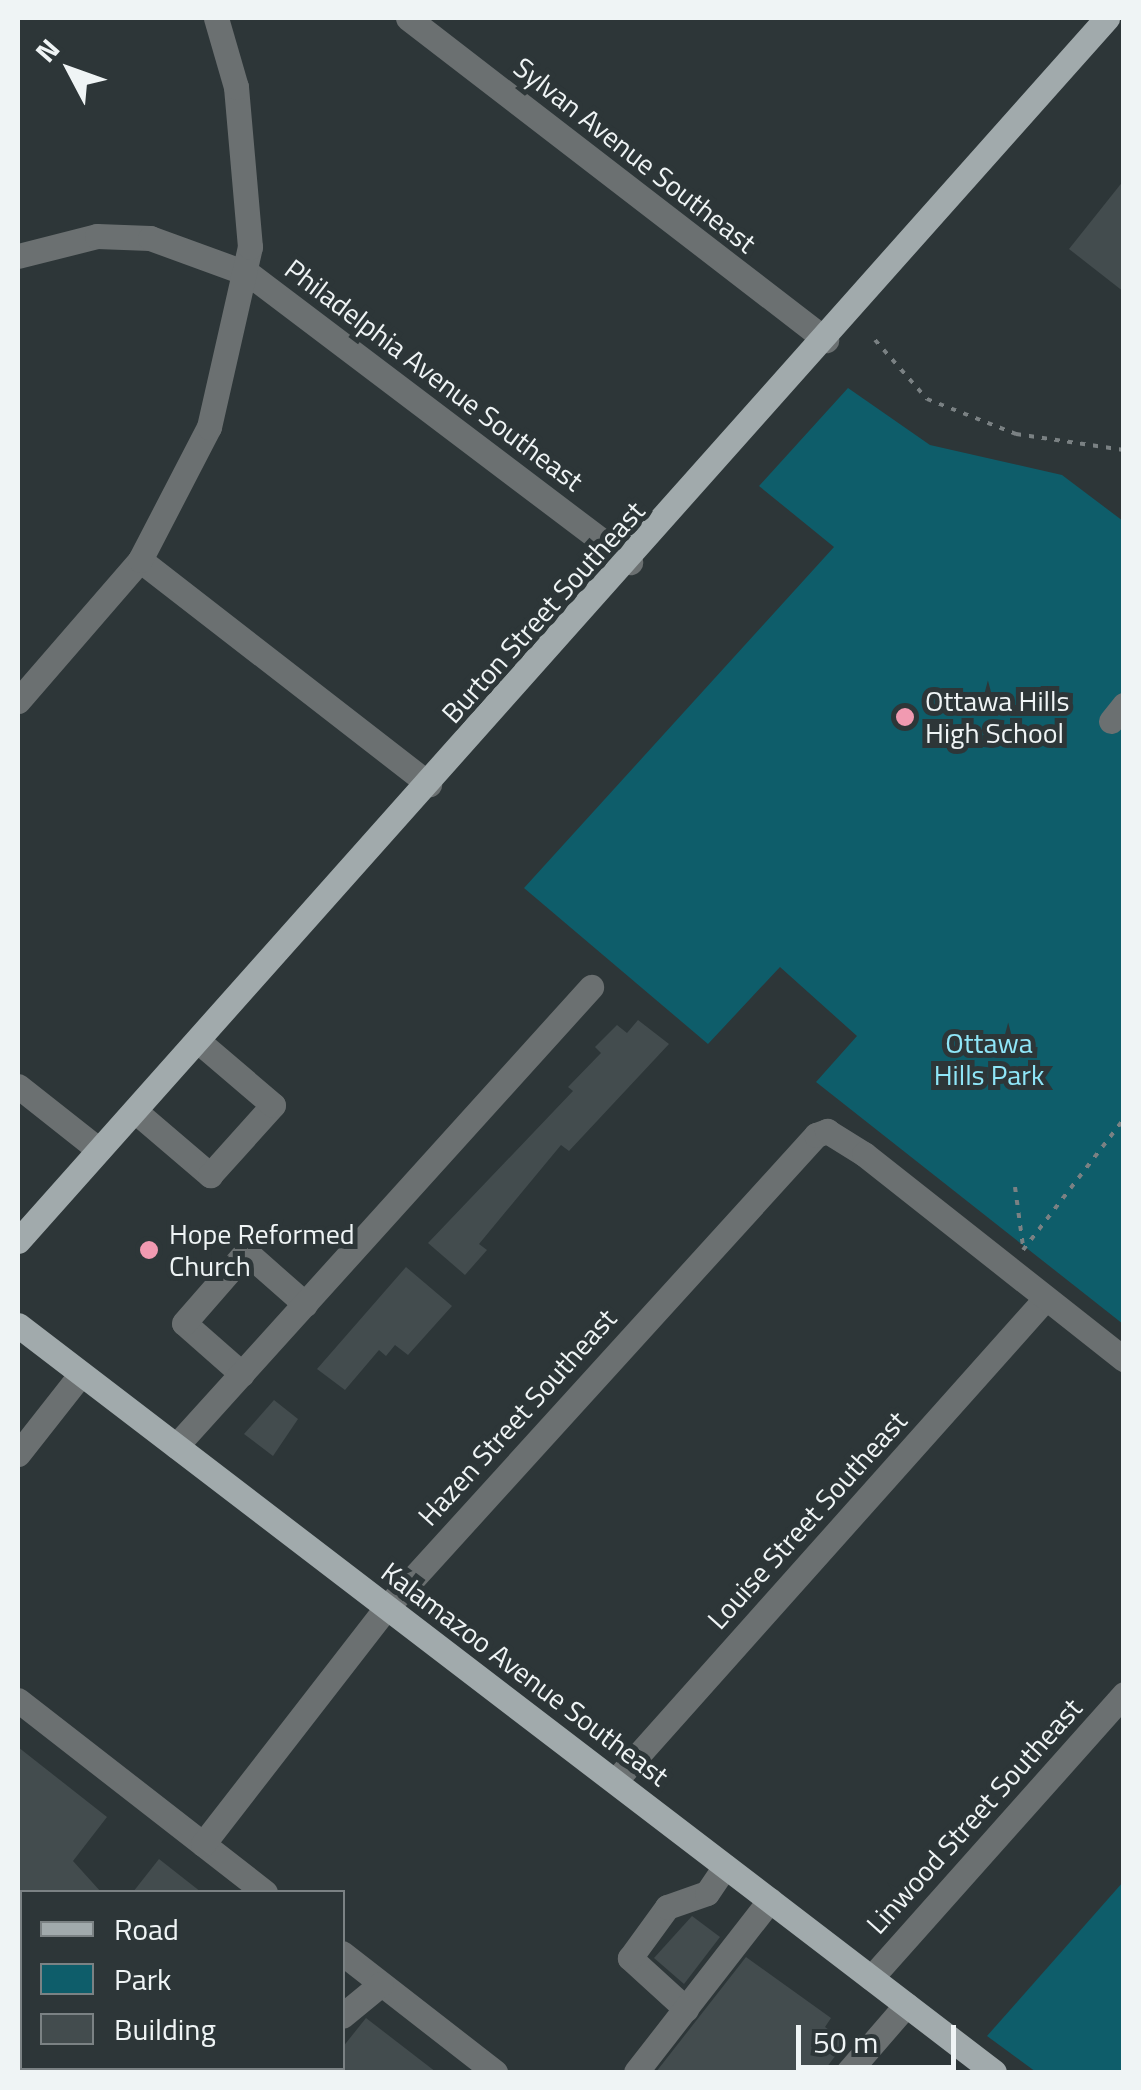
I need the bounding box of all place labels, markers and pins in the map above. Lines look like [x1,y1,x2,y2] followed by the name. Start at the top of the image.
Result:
[925,684,1070,750] place label: Ottawa Hills High School
[894,706,916,728] marker: Ottawa Hills High School
[169,1217,355,1283] place label: Hope Reformed Church
[138,1239,160,1261] marker: Hope Reformed Church

